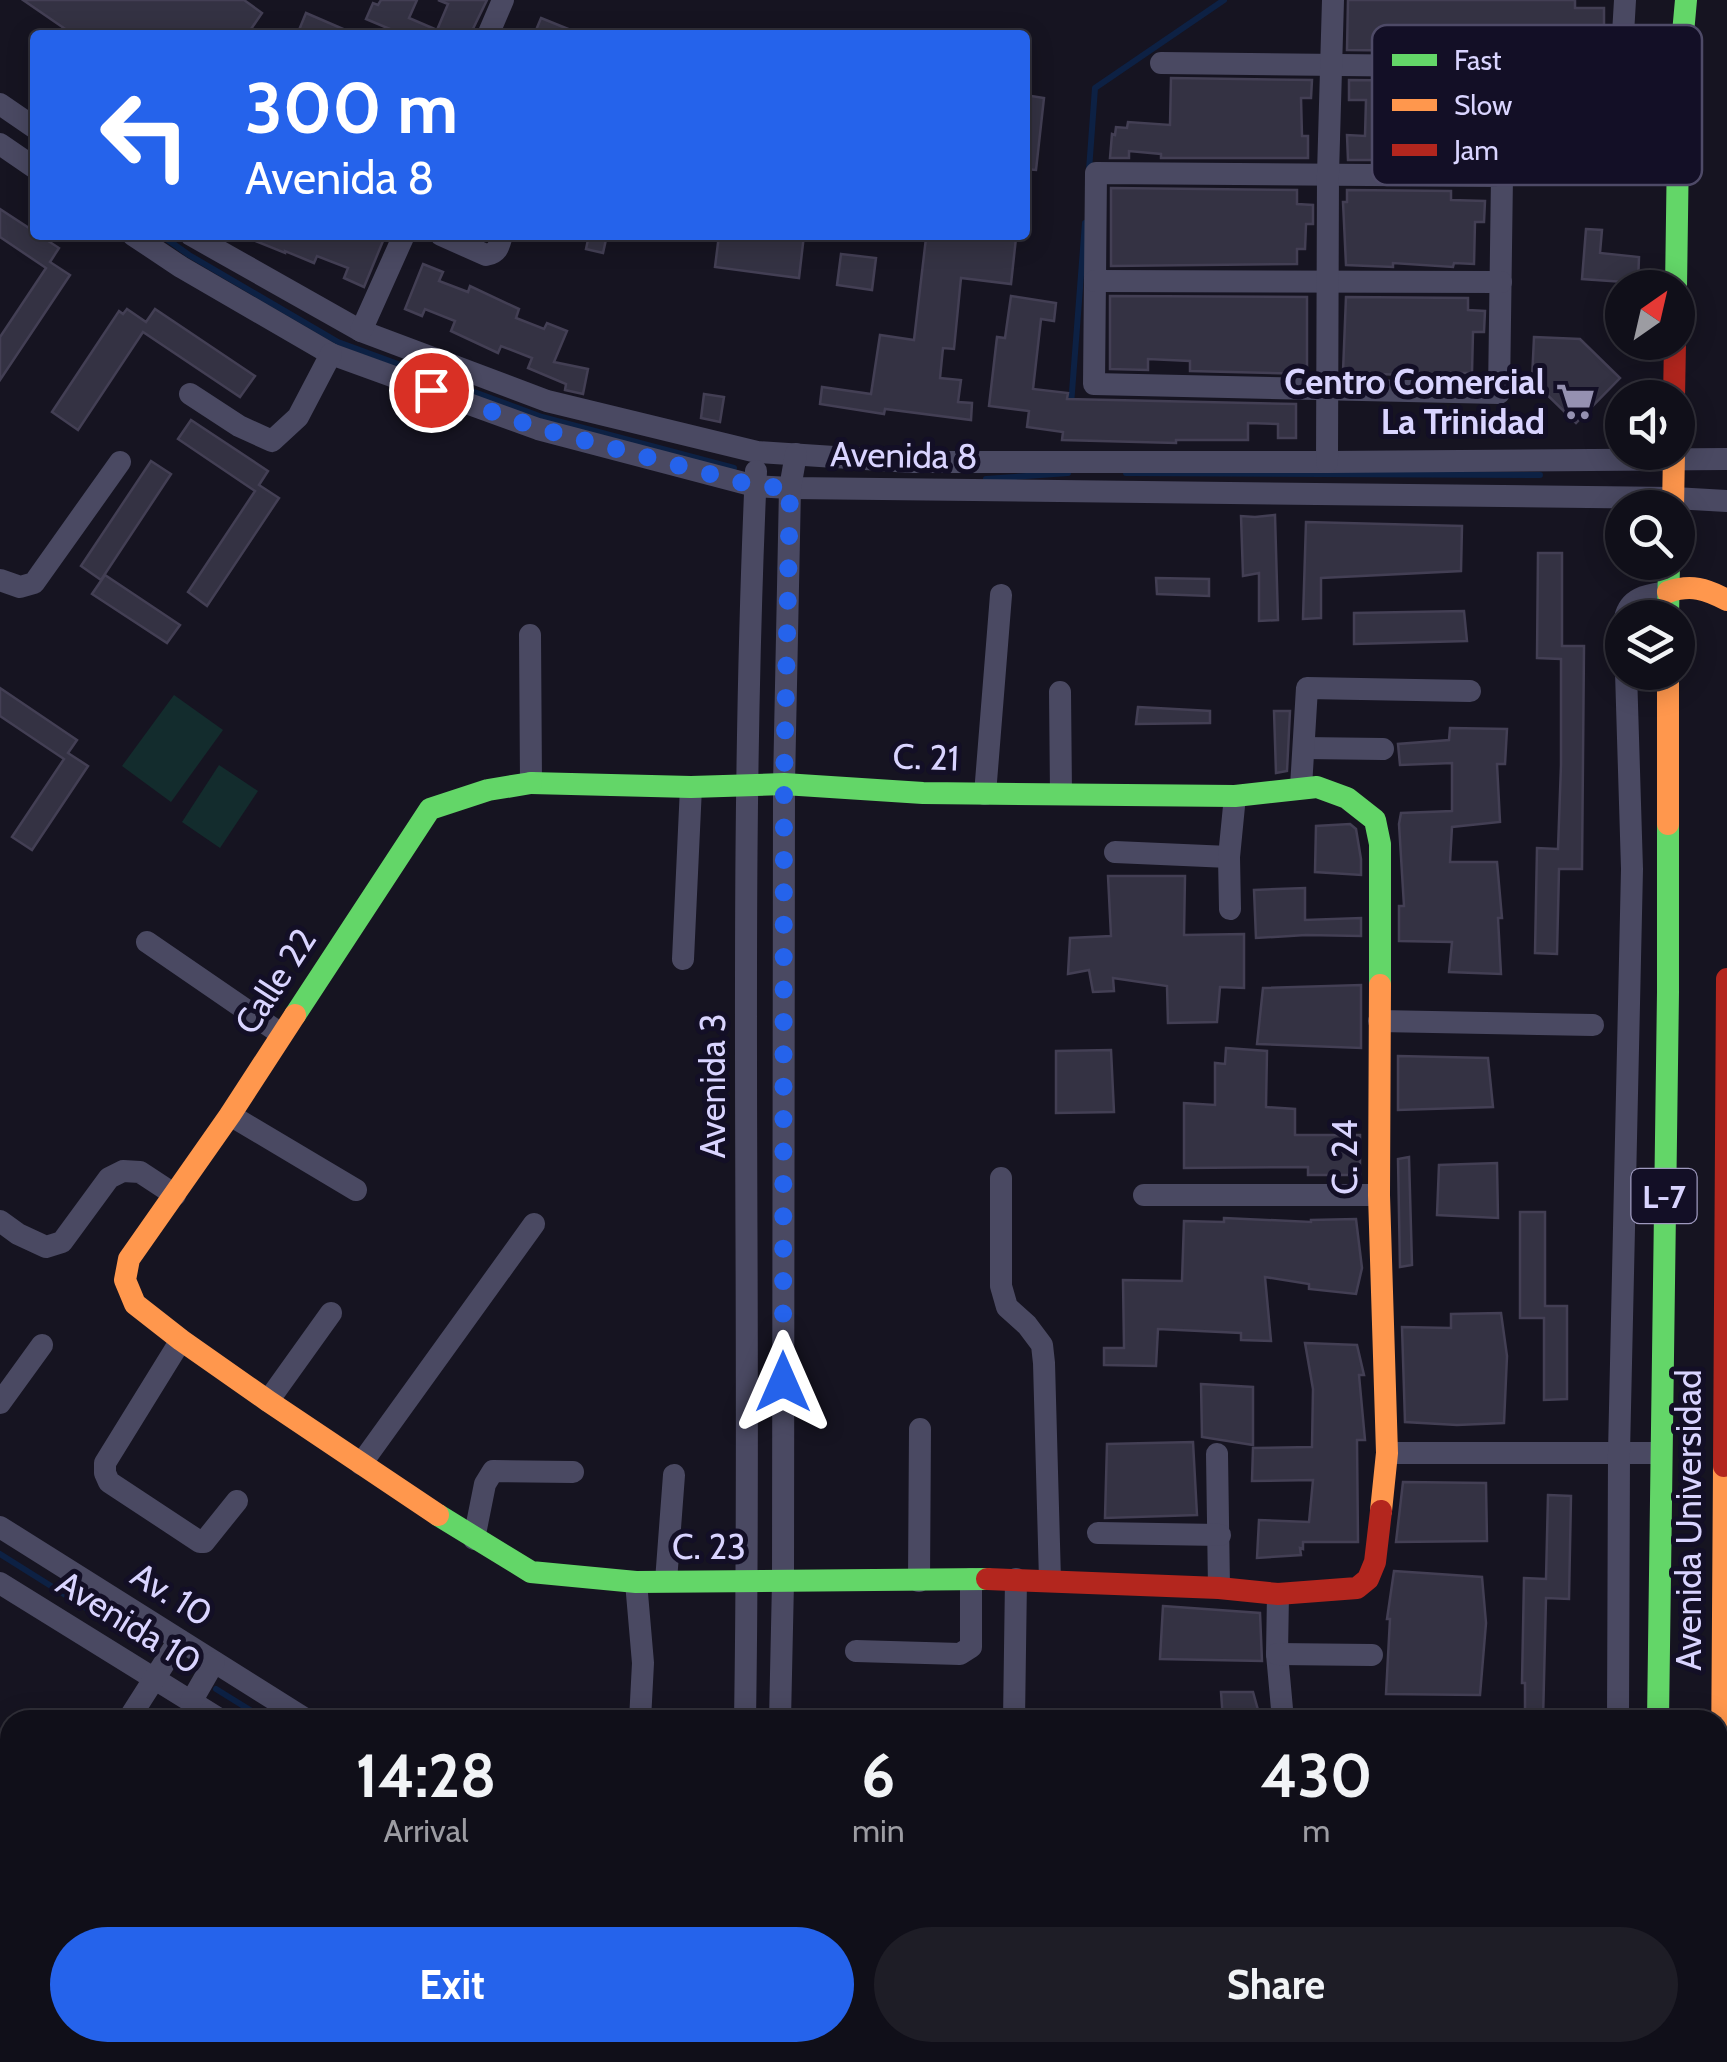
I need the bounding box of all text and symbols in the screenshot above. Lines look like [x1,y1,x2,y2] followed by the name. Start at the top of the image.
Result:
[1372,25,1702,185] legend
[1454,43,1502,77] text: Fast
[245,65,458,151] text: 300 m
[80,70,210,200] icon: left
[1454,88,1512,122] text: Slow
[1453,133,1499,167] text: Jam
[245,151,435,205] text: Avenida 8
[1605,270,1695,360] north arrow
[1605,270,1695,690] map controls
[389,348,474,433] pin
[1284,360,1545,443] place label: Centro Comercial La Trinidad
[404,363,459,418] icon: arrive
[1554,380,1596,422] supermarket icon: Centro Comercial La Trinidad
[1605,380,1695,470] button: sound
[830,432,978,478] street label: Avenida 8
[1605,490,1695,580] button: search
[1605,600,1695,690] button: layers
[892,734,960,780] street label: C. 21
[225,920,325,1042] street label: Calle 22
[691,1013,734,1159] street label: Avenida 3
[1323,1119,1366,1195] street label: C. 24
[1632,1169,1696,1223] road number: L-7
[731,1330,835,1434] position arrow
[1667,1369,1710,1671] street label: Avenida Universidad
[672,1525,746,1568] street label: C. 23
[123,1553,221,1635] street label: Av. 10
[49,1561,209,1683] street label: Avenida 10
[356,1739,496,1812] text: 14:28
[861,1739,895,1812] text: 6
[1260,1739,1372,1812] text: 430
[383,1811,469,1850] text: Arrival
[852,1811,905,1850] text: min
[1302,1811,1330,1850] text: m
[50,1927,854,2042] button: Exit
[874,1927,1678,2042] button: Share

